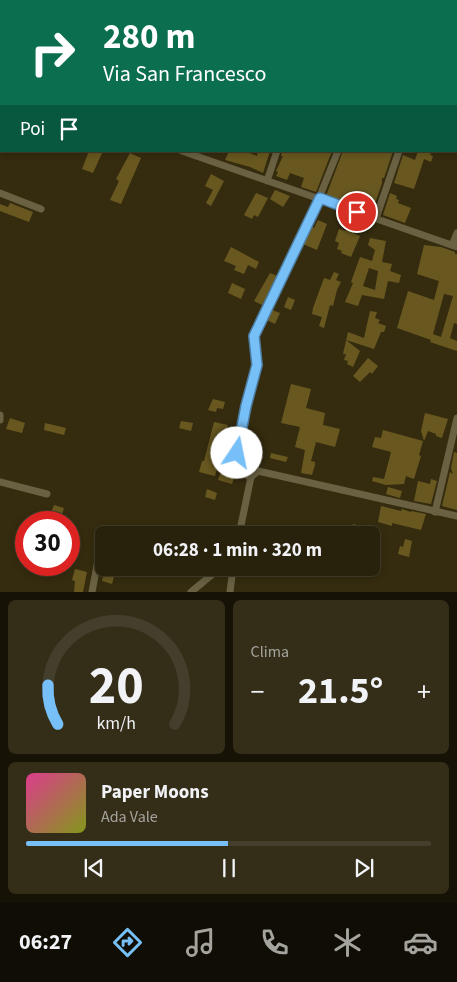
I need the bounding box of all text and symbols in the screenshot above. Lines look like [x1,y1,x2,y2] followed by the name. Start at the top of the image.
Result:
[103,12,195,62] text: 280 m
[20,20,85,85] icon: right
[103,58,266,90] text: Via San Francesco
[55,115,83,143] icon: arrive
[20,116,45,143] text: Poi
[336,191,378,233] pin
[343,198,371,226] icon: arrive
[210,426,262,478] position arrow
[15,511,80,576] speed limit sign: 30
[153,537,322,564] text: 06:28 · 1 min · 320 m
[251,641,289,663] text: Clima
[89,650,144,724] text: 20
[298,664,383,718] text: 21.5°
[251,672,264,712] text: −
[417,672,431,712] text: +
[96,711,136,736] text: km/h
[101,779,209,806] text: Paper Moons
[101,806,158,828] text: Ada Vale
[80,854,108,882] icon: previous
[215,854,243,882] icon: pause
[350,854,378,882] icon: next
[110,925,145,960] icon: directions
[183,925,218,960] icon: music
[257,925,292,960] icon: phone
[330,925,365,960] icon: climate
[403,925,438,960] icon: car
[19,926,72,958] text: 06:27

